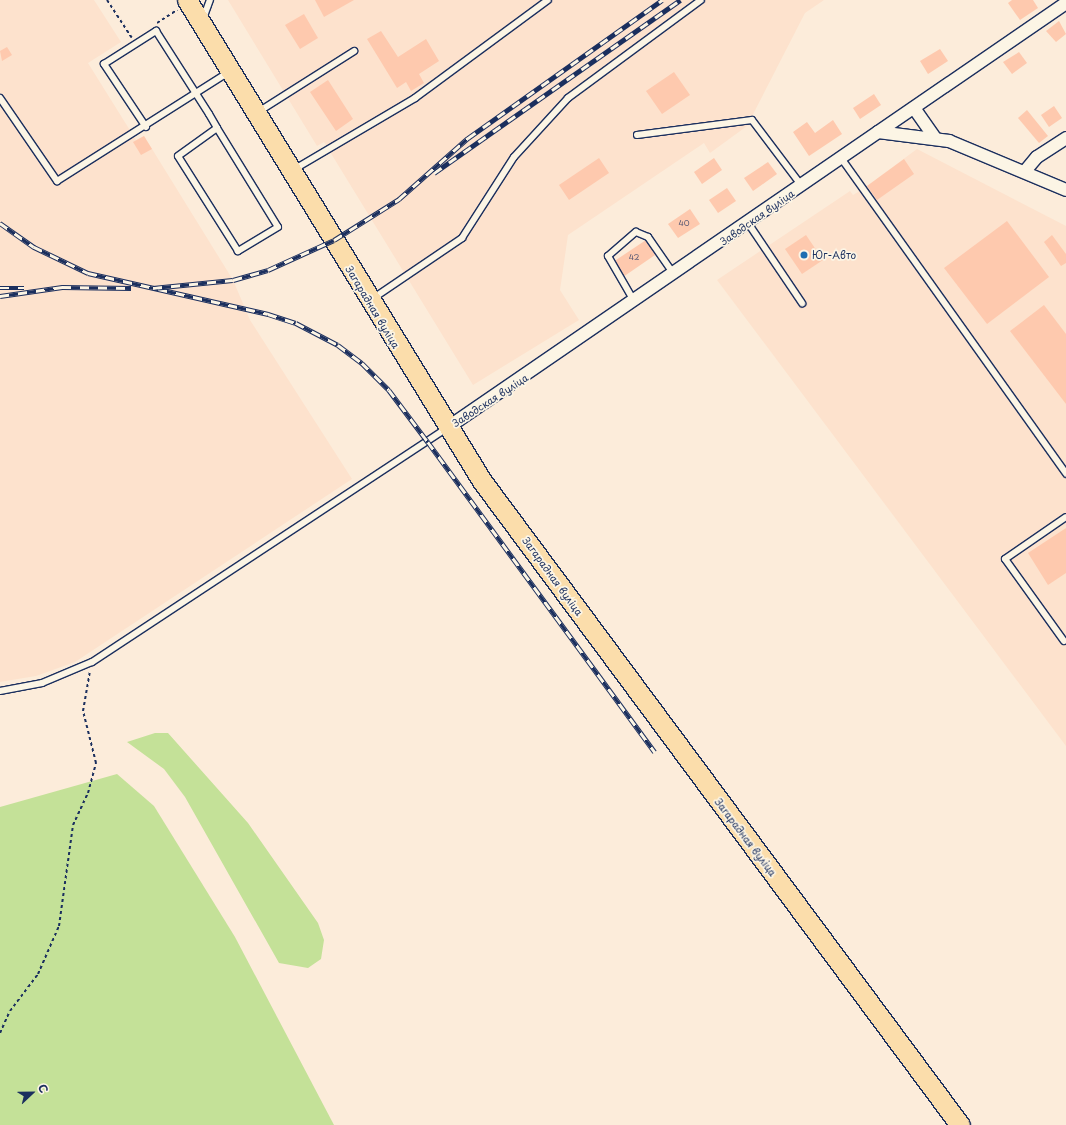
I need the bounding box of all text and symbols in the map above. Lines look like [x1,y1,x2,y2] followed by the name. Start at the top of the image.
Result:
[717,187,797,247] street label: Заводская вуліца
[678,219,690,229] house number: 40
[812,249,856,261] place label: Юг-Авто
[799,250,809,260] marker: Юг-Авто
[629,253,639,263] house number: 42
[343,263,403,351] street label: Загарадная вуліца
[450,371,530,429] street label: Заводская вуліца
[520,534,586,618] street label: Загарадная вуліца
[713,796,779,878] street label: Загарадная вуліца
[12,1073,52,1113] north arrow
[34,1081,53,1095] text: С

